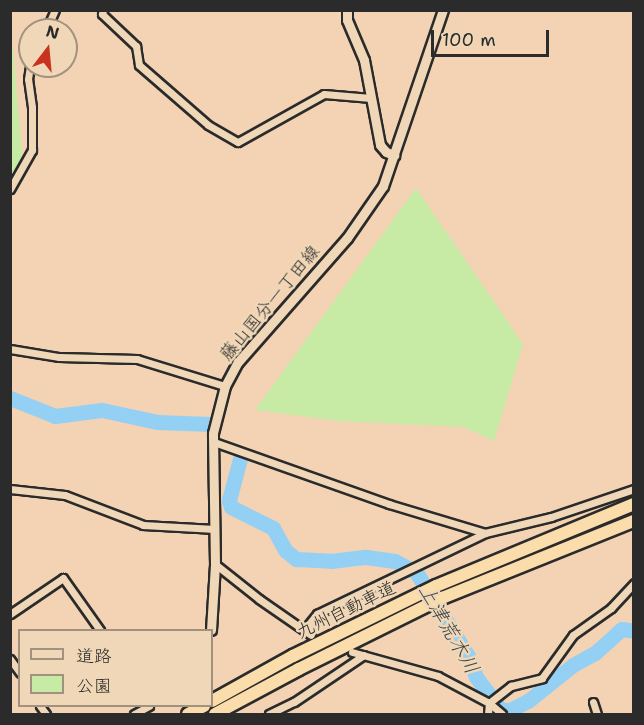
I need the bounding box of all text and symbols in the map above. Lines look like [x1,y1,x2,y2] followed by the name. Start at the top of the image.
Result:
[18,18,78,78] north arrow
[434,18,552,56] scale bar
[44,20,62,44] text: N
[442,28,496,52] text: 100 m
[215,241,325,365] street label: 藤山国分一丁田線
[293,577,399,643] street label: 九州自動車道
[414,580,484,678] water label: 上津荒木川
[18,629,213,707] legend
[76,644,112,668] text: 道路
[76,674,112,698] text: 公園

